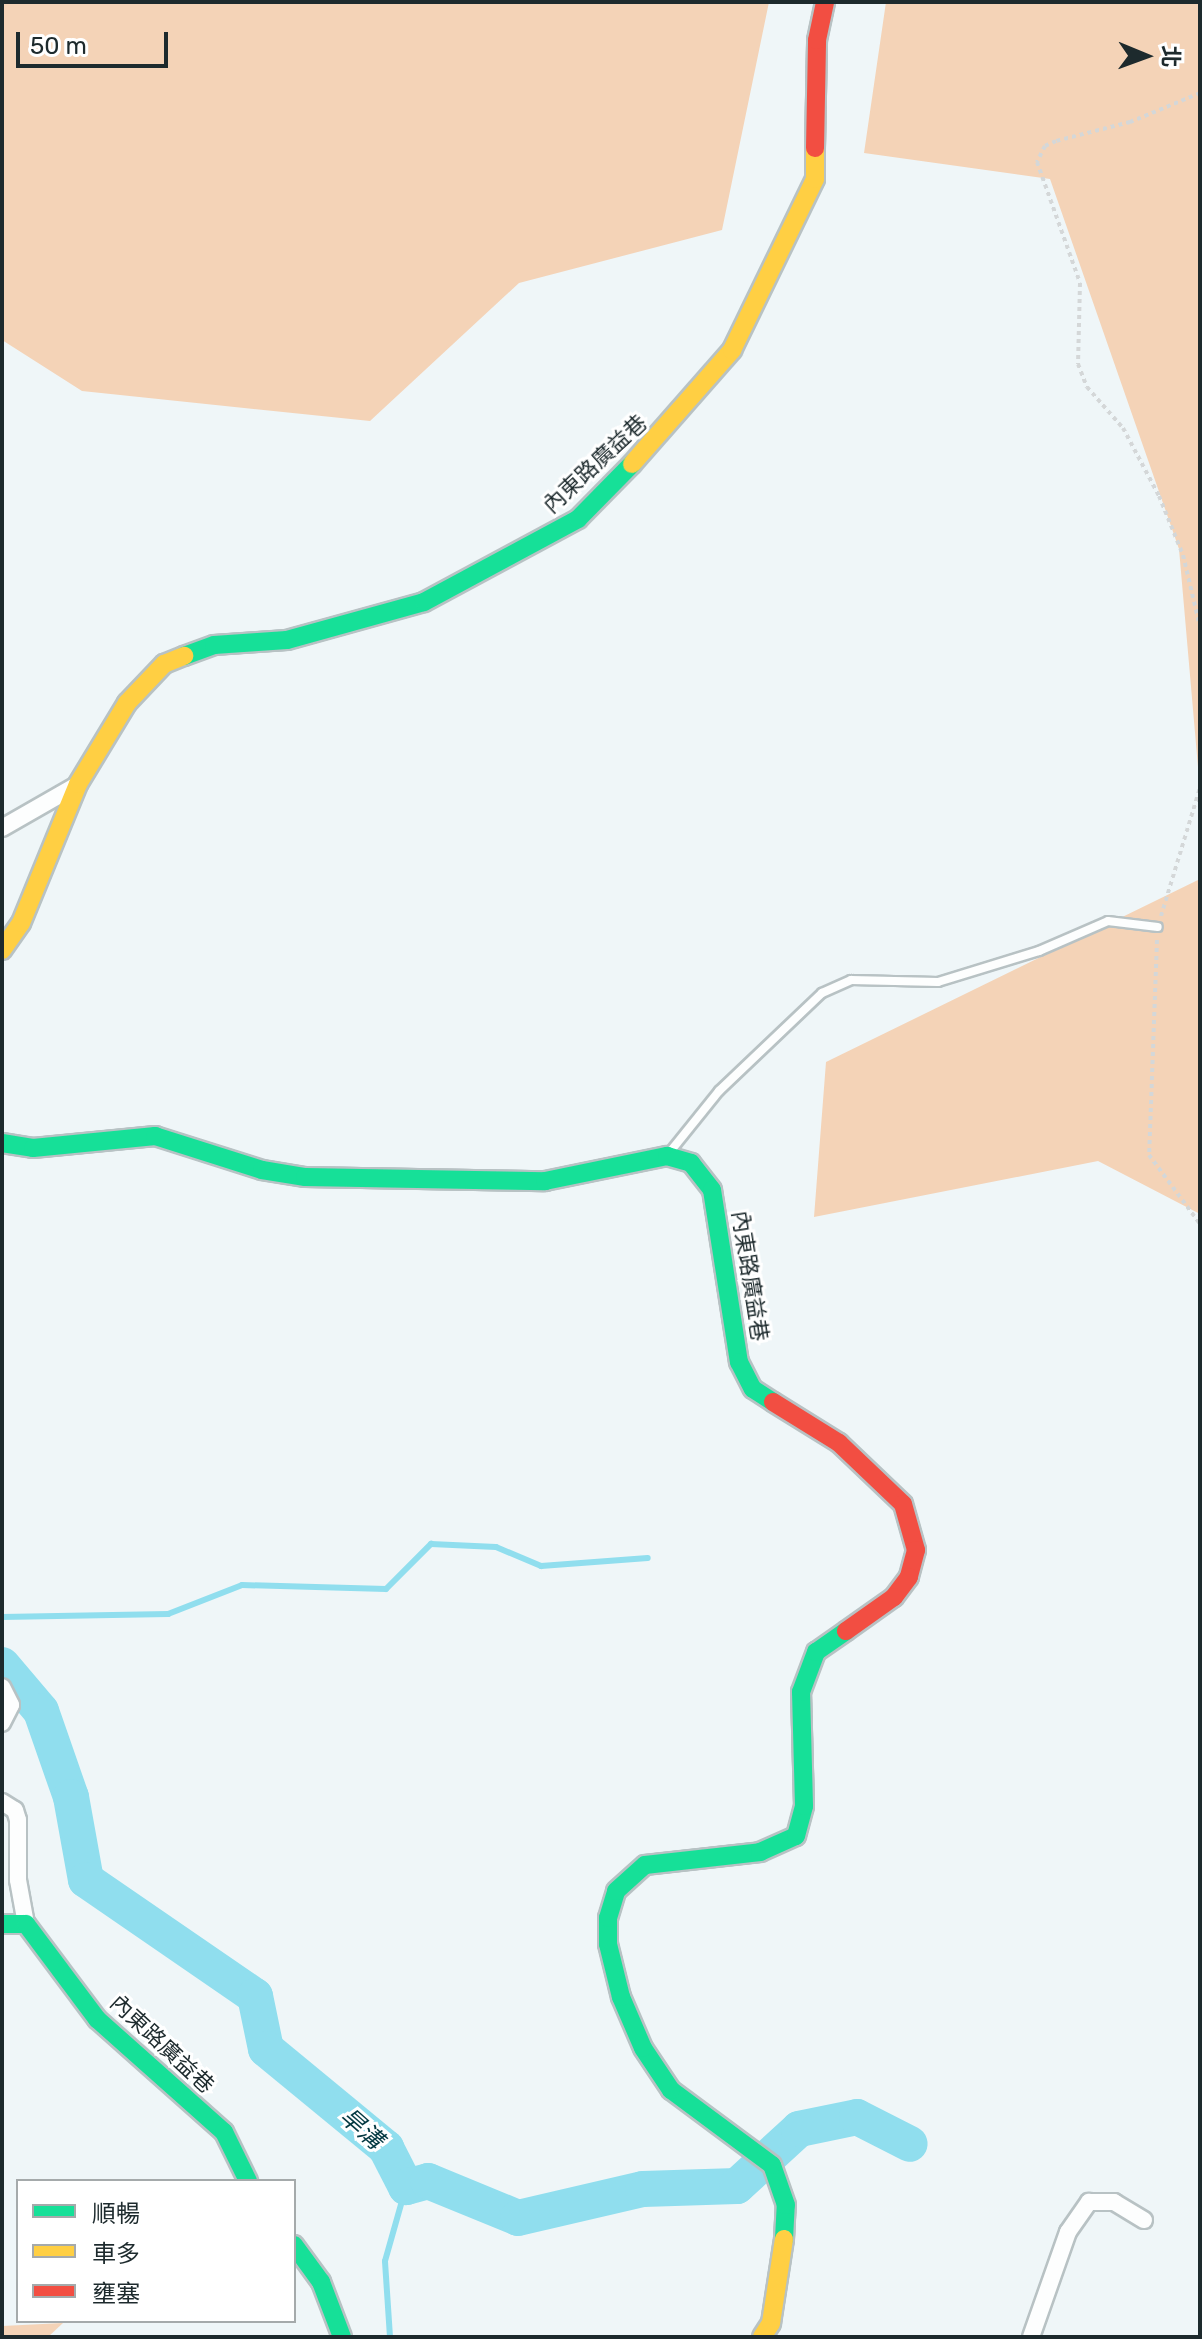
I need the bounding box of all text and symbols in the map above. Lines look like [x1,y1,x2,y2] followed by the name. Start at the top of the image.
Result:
[20,16,172,66] scale bar
[1106,16,1186,96] north arrow
[30,32,87,60] text: 50 m
[1157,45,1184,68] text: 北
[538,409,652,519] street label: 內東路廣益巷
[727,1209,773,1343] street label: 內東路廣益巷
[105,1989,219,2099] street label: 內東路廣益巷
[333,2102,389,2156] water label: 旱溝
[16,2179,296,2323] legend
[92,2200,140,2228] text: 順暢
[92,2240,140,2268] text: 車多
[92,2280,140,2308] text: 壅塞

